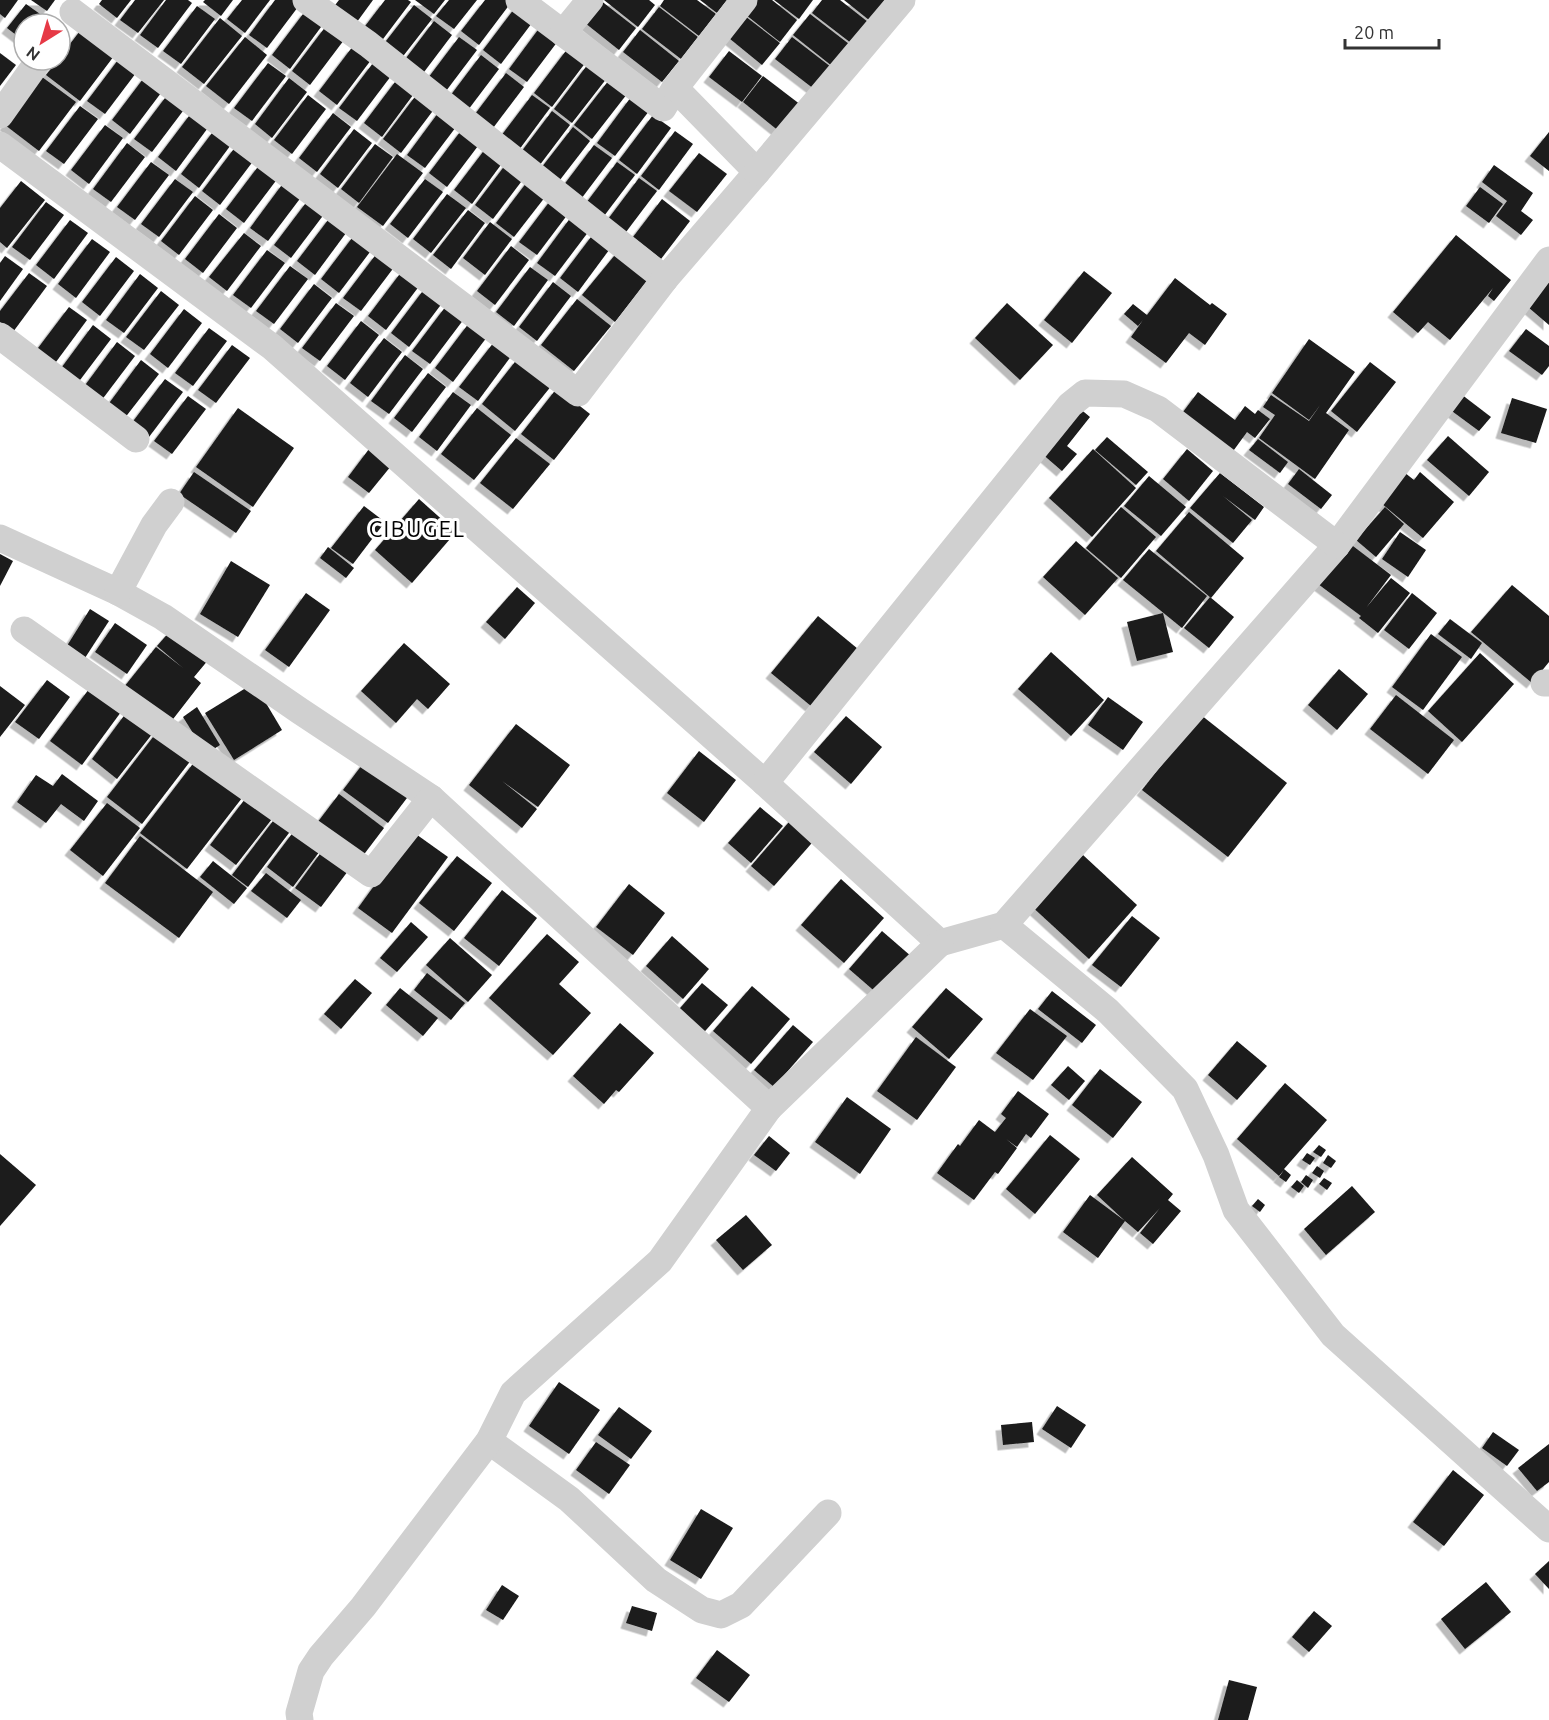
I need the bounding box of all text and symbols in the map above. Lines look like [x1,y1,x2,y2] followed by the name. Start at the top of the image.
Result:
[12,12,72,72] north arrow
[1345,12,1440,50] scale bar
[1354,22,1394,42] text: 20 m
[23,43,43,65] text: N
[369,516,465,541] district label: CIBUGEL

